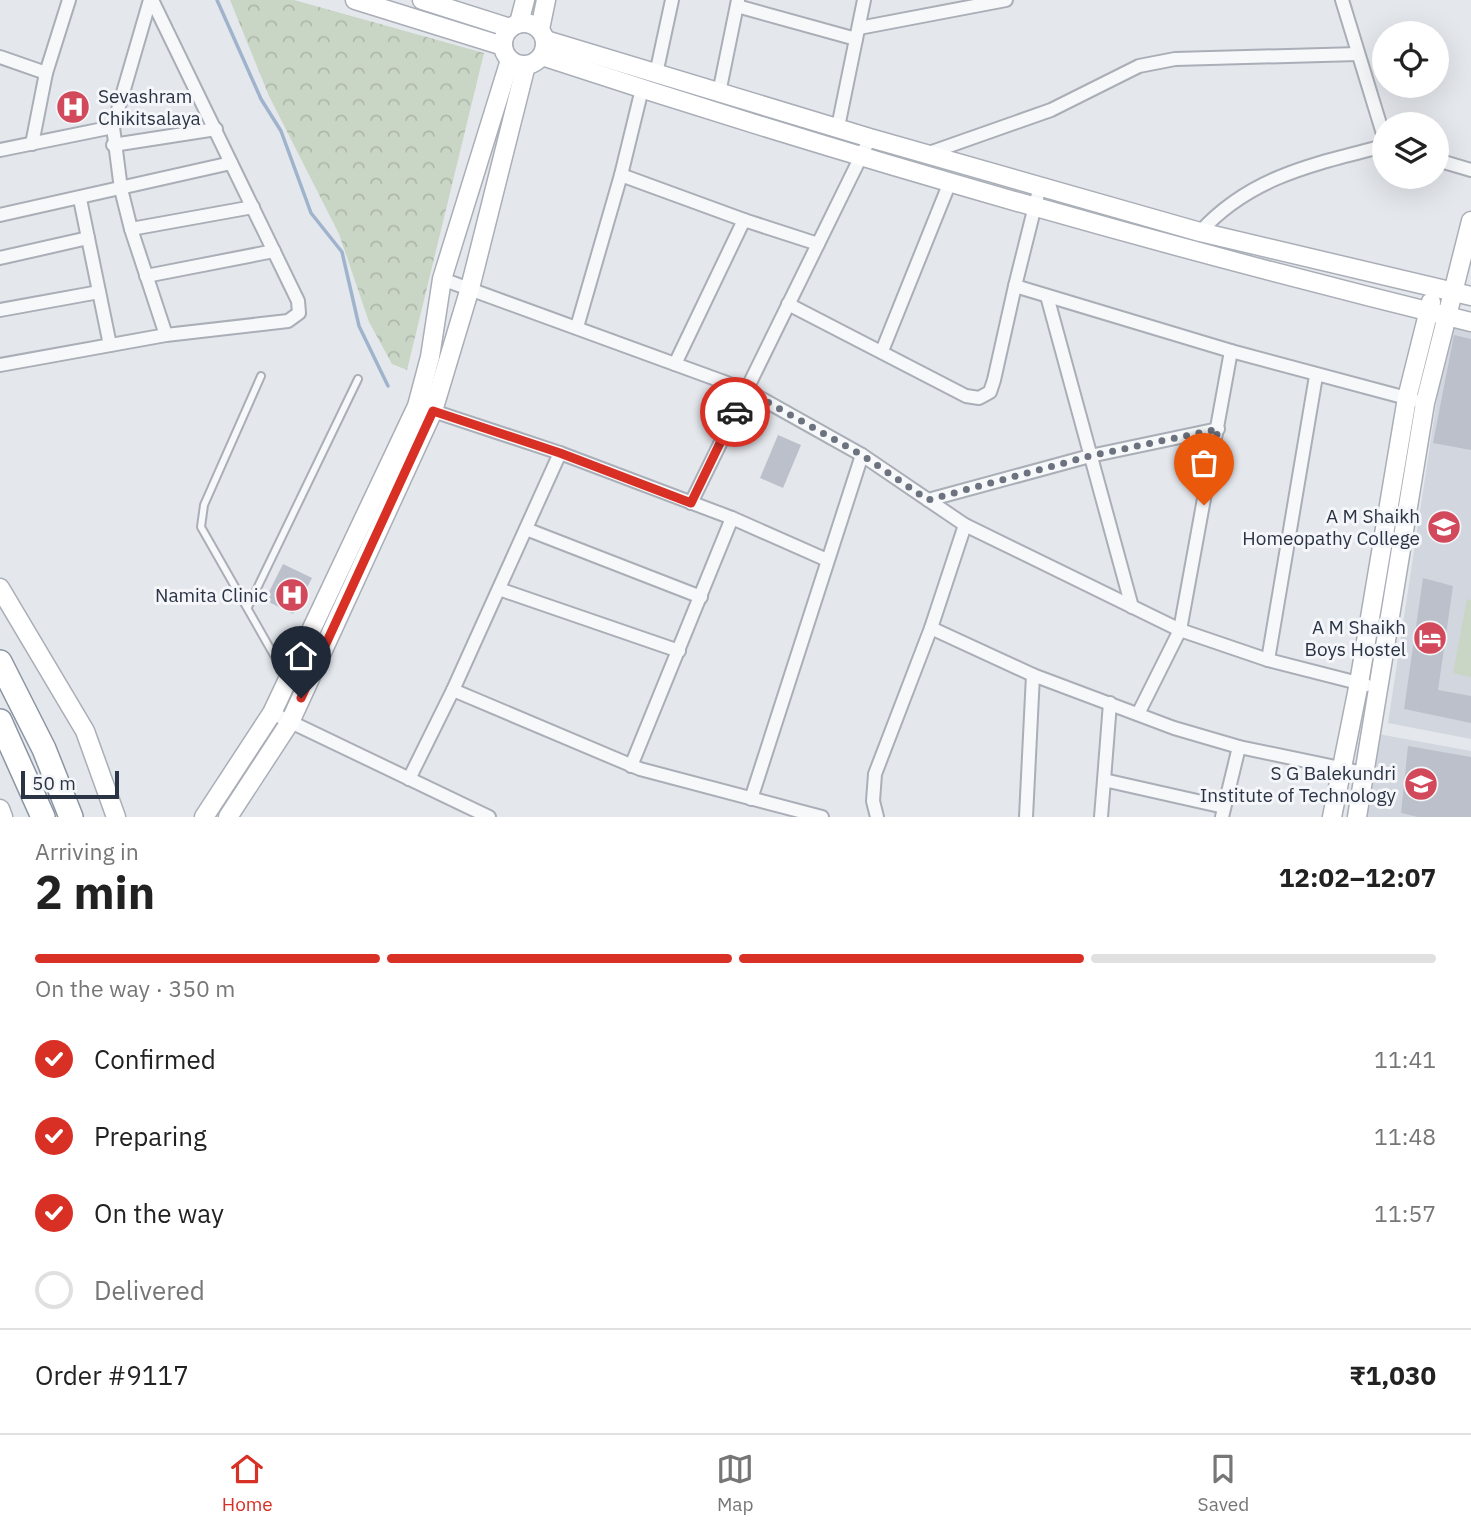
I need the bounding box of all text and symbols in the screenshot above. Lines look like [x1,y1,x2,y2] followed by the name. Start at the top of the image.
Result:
[1372,21,1449,189] map controls
[1372,21,1449,98] button: locate
[98,84,201,130] place label: Sevashram Chikitsalaya
[54,88,92,126] hospital icon: Sevashram Chikitsalaya
[1372,112,1449,189] button: layers
[700,377,770,447] courier
[716,393,754,431] icon: car
[1174,433,1234,505] pin
[1185,444,1223,482] icon: bag
[1242,504,1420,550] place label: A M Shaikh Homeopathy College
[1425,508,1463,546] school or university icon: A M Shaikh Homeopathy College
[273,576,311,614] hospital icon: Namita Clinic
[155,583,268,607] place label: Namita Clinic
[1305,615,1406,661] place label: A M Shaikh Boys Hostel
[1411,619,1449,657] hotel icon: A M Shaikh Boys Hostel
[271,626,331,698] pin
[282,637,320,675] icon: home
[1200,761,1397,807] place label: S G Balekundri Institute of Technology
[1402,765,1440,803] school or university icon: S G Balekundri Institute of Technology
[21,768,119,800] scale bar
[32,771,76,795] text: 50 m
[35,836,139,866] text: Arriving in
[1279,860,1436,894] text: 12:02–12:07
[35,862,155,922] text: 2 min
[35,973,235,1003] text: On the way · 350 m
[35,1040,73,1078] icon: check
[94,1042,216,1076] text: Confirmed
[1374,1044,1436,1074] text: 11:41
[35,1117,73,1155] icon: check
[94,1119,207,1153] text: Preparing
[1374,1121,1436,1151] text: 11:48
[35,1194,73,1232] icon: check
[94,1196,224,1230] text: On the way
[1374,1198,1436,1228] text: 11:57
[94,1273,205,1307] text: Delivered
[35,1358,189,1392] text: Order #9117
[1349,1358,1436,1392] text: ₹1,030
[222,1450,273,1516] tab: Home
[716,1450,754,1516] tab: Map
[1198,1450,1249,1516] tab: Saved

